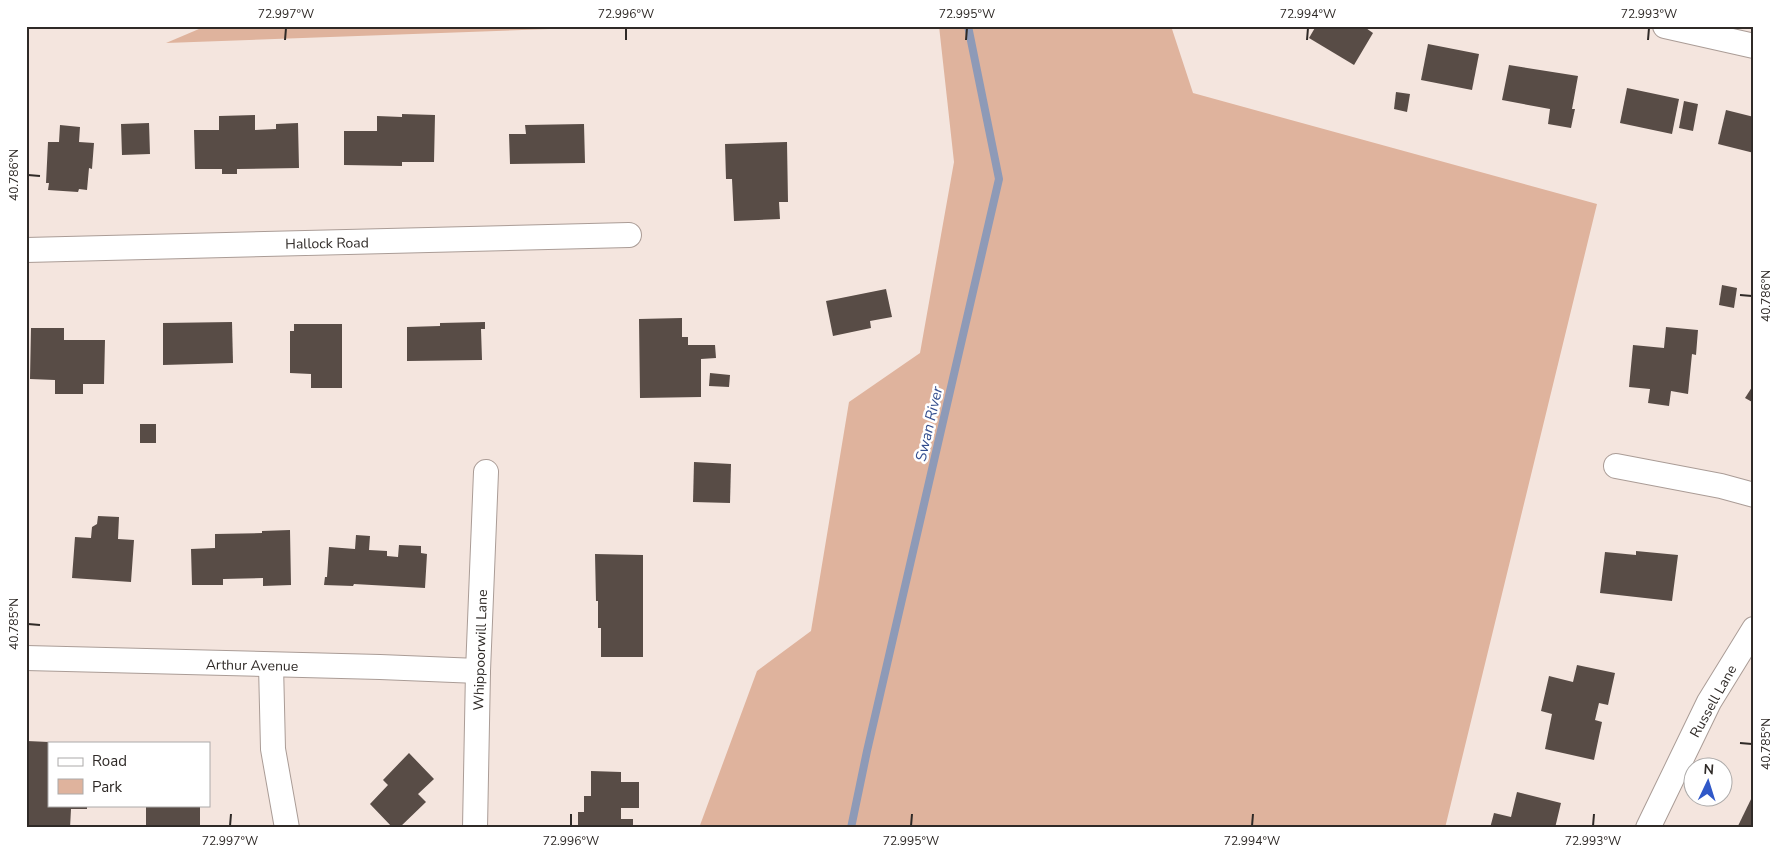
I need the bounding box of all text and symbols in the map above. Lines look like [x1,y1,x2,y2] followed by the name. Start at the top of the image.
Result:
[258,6,314,22] text: 72.997°W
[598,6,654,22] text: 72.996°W
[939,6,995,22] text: 72.995°W
[1280,6,1336,22] text: 72.994°W
[1621,6,1677,22] text: 72.993°W
[6,149,22,201] text: 40.786°N
[285,233,369,254] street label: Hallock Road
[1758,270,1774,322] text: 40.786°N
[911,384,947,463] water label: Swan River
[469,589,492,711] street label: Whippoorwill Lane
[6,598,22,650] text: 40.785°N
[206,655,298,676] street label: Arthur Avenue
[1686,661,1741,741] street label: Russell Lane
[1758,718,1774,770] text: 40.785°N
[48,742,210,806] legend
[92,751,127,771] text: Road
[1682,756,1732,806] north arrow
[1703,760,1715,779] text: N
[92,777,122,797] text: Park
[202,833,258,849] text: 72.997°W
[543,833,599,849] text: 72.996°W
[883,833,939,849] text: 72.995°W
[1224,833,1280,849] text: 72.994°W
[1565,833,1621,849] text: 72.993°W

